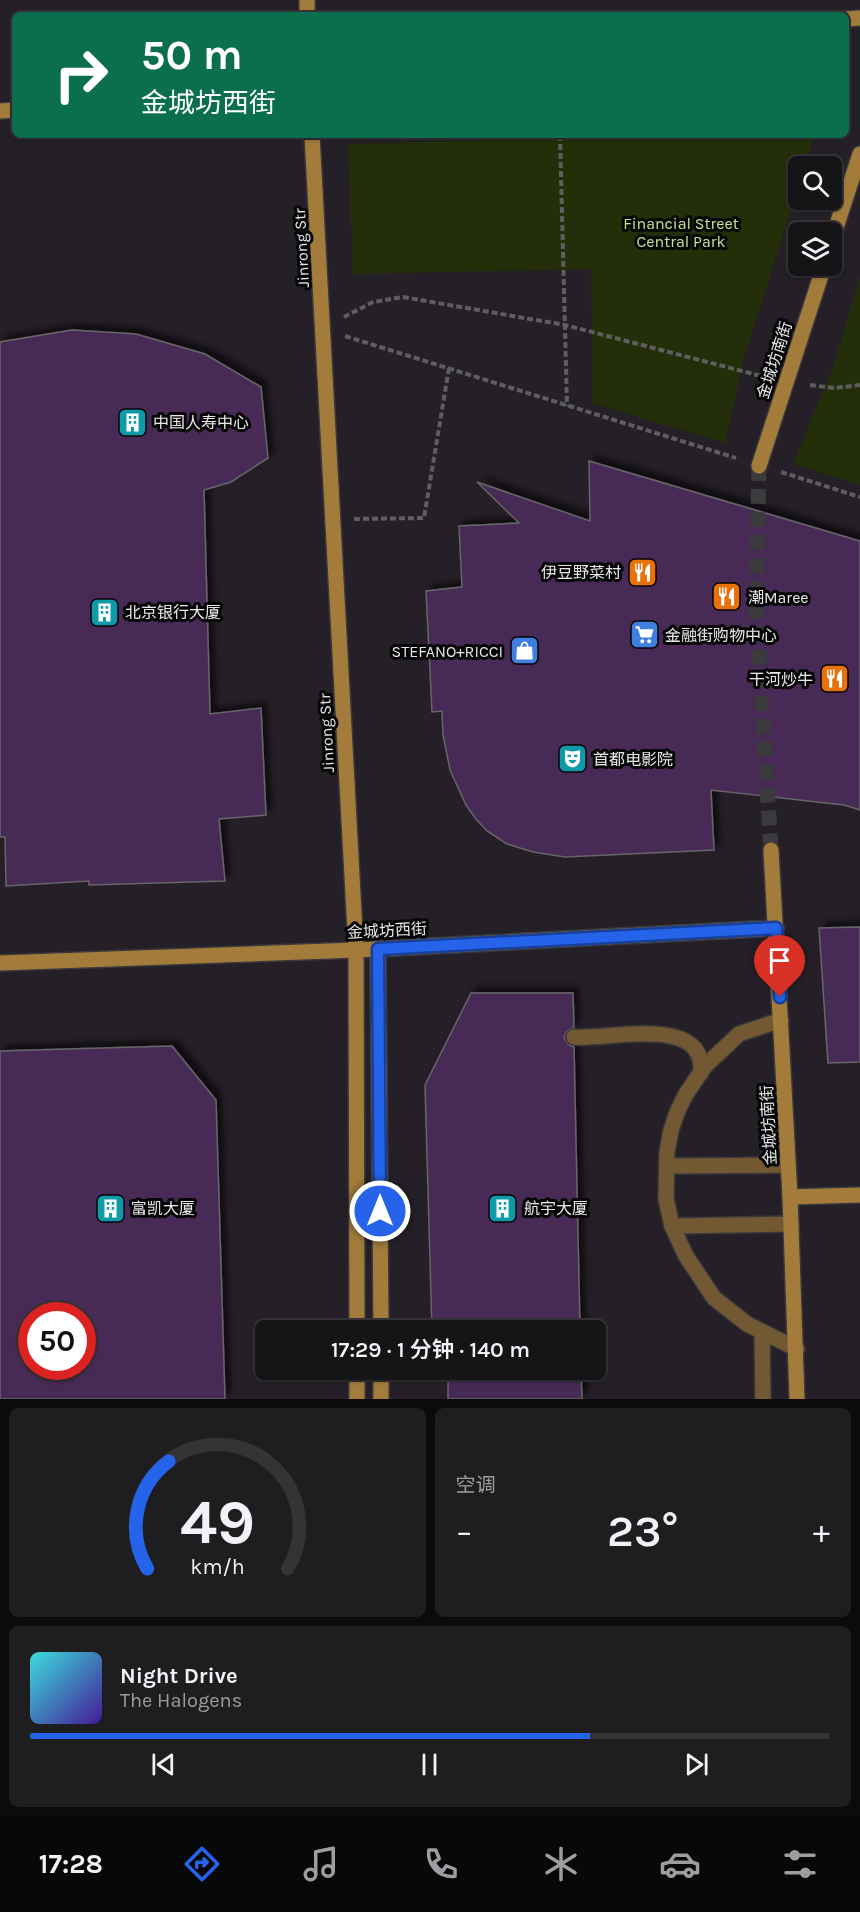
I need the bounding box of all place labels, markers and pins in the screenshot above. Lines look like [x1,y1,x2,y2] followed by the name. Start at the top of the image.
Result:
[116,406,148,438] building icon: 中国人寿中心
[153,413,249,432] place label: 中国人寿中心
[626,556,658,588] restaurant icon: 伊豆野菜村
[541,563,621,582] place label: 伊豆野菜村
[711,581,743,613] restaurant icon: 潮Maree
[748,588,809,607] place label: 潮Maree
[88,596,120,628] building icon: 北京银行大厦
[125,603,221,622] place label: 北京银行大厦
[628,619,660,651] supermarket icon: 金融街购物中心
[665,626,777,645] place label: 金融街购物中心
[508,635,540,667] shop icon: STEFANO+RICCI
[392,642,503,661] place label: STEFANO+RICCI
[818,663,850,695] restaurant icon: 干河炒牛
[749,670,813,689] place label: 干河炒牛
[556,743,588,775] theatre icon: 首都电影院
[593,750,673,769] place label: 首都电影院
[754,935,805,997] pin
[94,1192,126,1224] building icon: 富凯大厦
[487,1192,519,1224] building icon: 航宇大厦
[131,1199,195,1218] place label: 富凯大厦
[524,1199,588,1218] place label: 航宇大厦

